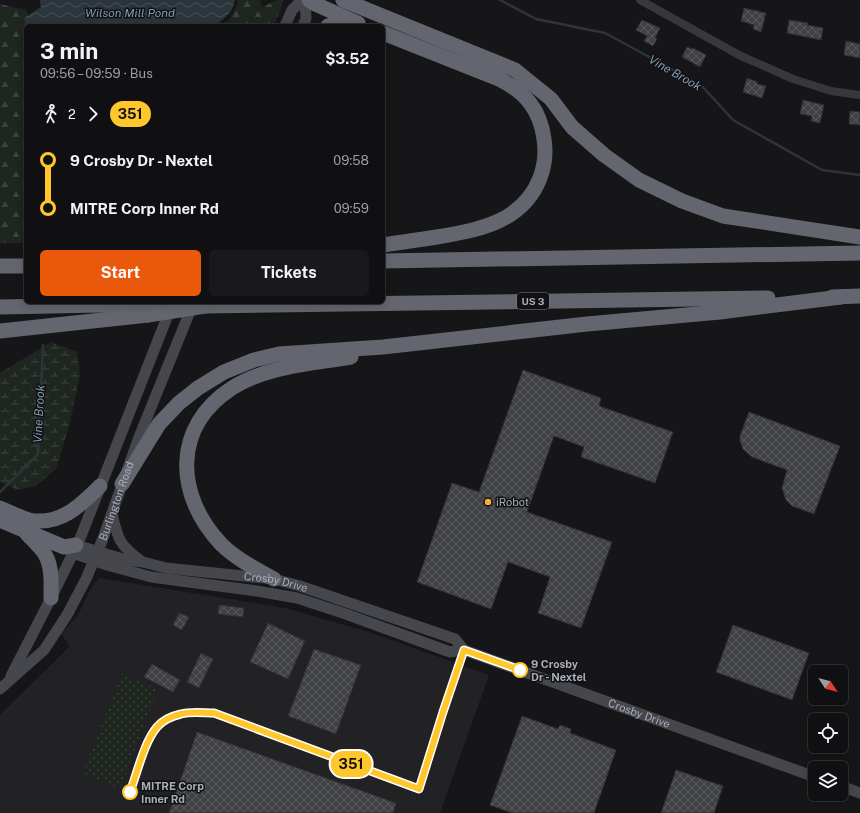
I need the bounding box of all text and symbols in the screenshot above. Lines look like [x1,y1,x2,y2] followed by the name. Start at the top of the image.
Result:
[85,6,175,20] water label: Wilson Mill Pond
[40,38,98,64] text: 3 min
[325,50,369,67] text: $3.52
[646,52,704,94] water label: Vine Brook
[40,66,153,81] text: 09:56 – 09:59 · Bus
[40,103,62,125] icon: walk
[82,103,104,125] icon: forward
[118,106,143,122] text: 351
[68,107,76,122] text: 2
[70,152,213,169] text: 9 Crosby Dr - Nextel
[333,153,369,168] text: 09:58
[70,200,219,217] text: MITRE Corp Inner Rd
[334,201,369,216] text: 09:59
[40,250,201,296] button: Start
[209,250,369,296] button: Tickets
[517,293,549,309] road number: US 3
[30,384,48,444] water label: Vine Brook
[97,460,136,542] street label: Burlington Road
[496,496,529,508] place label: iRobot
[483,497,493,507] marker: iRobot
[243,570,309,594] street label: Crosby Drive
[531,658,587,683] place label: 9 Crosby Dr - Nextel
[512,662,528,678] marker: 9 Crosby Dr - Nextel
[808,665,848,705] north arrow
[808,665,848,801] map controls
[607,697,672,730] street label: Crosby Drive
[808,713,848,753] button: locate
[328,751,374,777] line badge: 351
[339,756,363,772] text: 351
[808,761,848,801] button: layers
[141,780,204,805] place label: MITRE Corp Inner Rd
[122,784,138,800] marker: MITRE Corp Inner Rd

